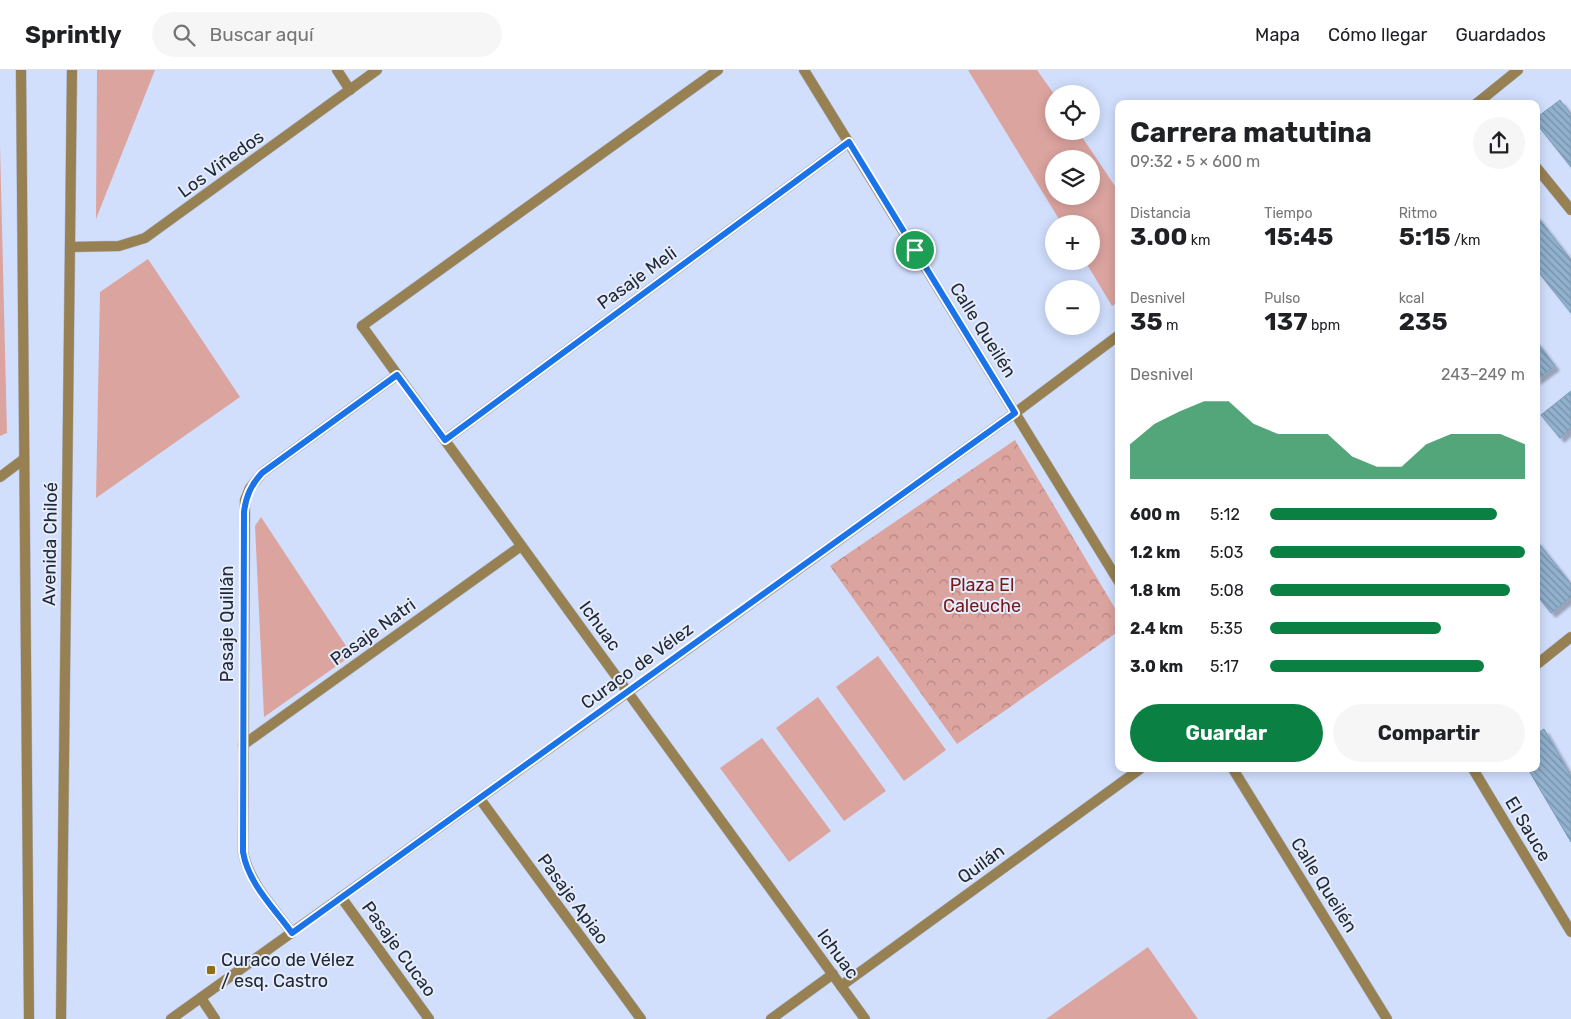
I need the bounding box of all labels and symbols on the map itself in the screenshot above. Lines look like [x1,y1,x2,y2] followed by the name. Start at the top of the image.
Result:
[174,126,268,202] street label: Los Viñedos
[894,229,936,271] pin
[593,242,681,314] street label: Pasaje Meli
[945,278,1021,382] street label: Calle Queilén
[38,482,62,606] street label: Avenida Chiloé
[216,566,238,682] street label: Pasaje Quillán
[943,574,1021,617] park label: Plaza El Caleuche
[326,594,420,670] street label: Pasaje Natri
[574,597,626,655] street label: Ichuac
[577,618,697,714] street label: Curaco de Vélez
[1500,793,1556,865] street label: El Sauce
[1286,833,1362,937] street label: Calle Queilén
[953,840,1009,888] street label: Quilán
[533,849,613,949] street label: Pasaje Apiao
[357,897,441,1001] street label: Pasaje Cucao
[812,925,864,983] street label: Ichuac
[221,949,354,992] place label: Curaco de Vélez / esq. Castro
[205,964,217,976] marker: Curaco de Vélez / esq. Castro

